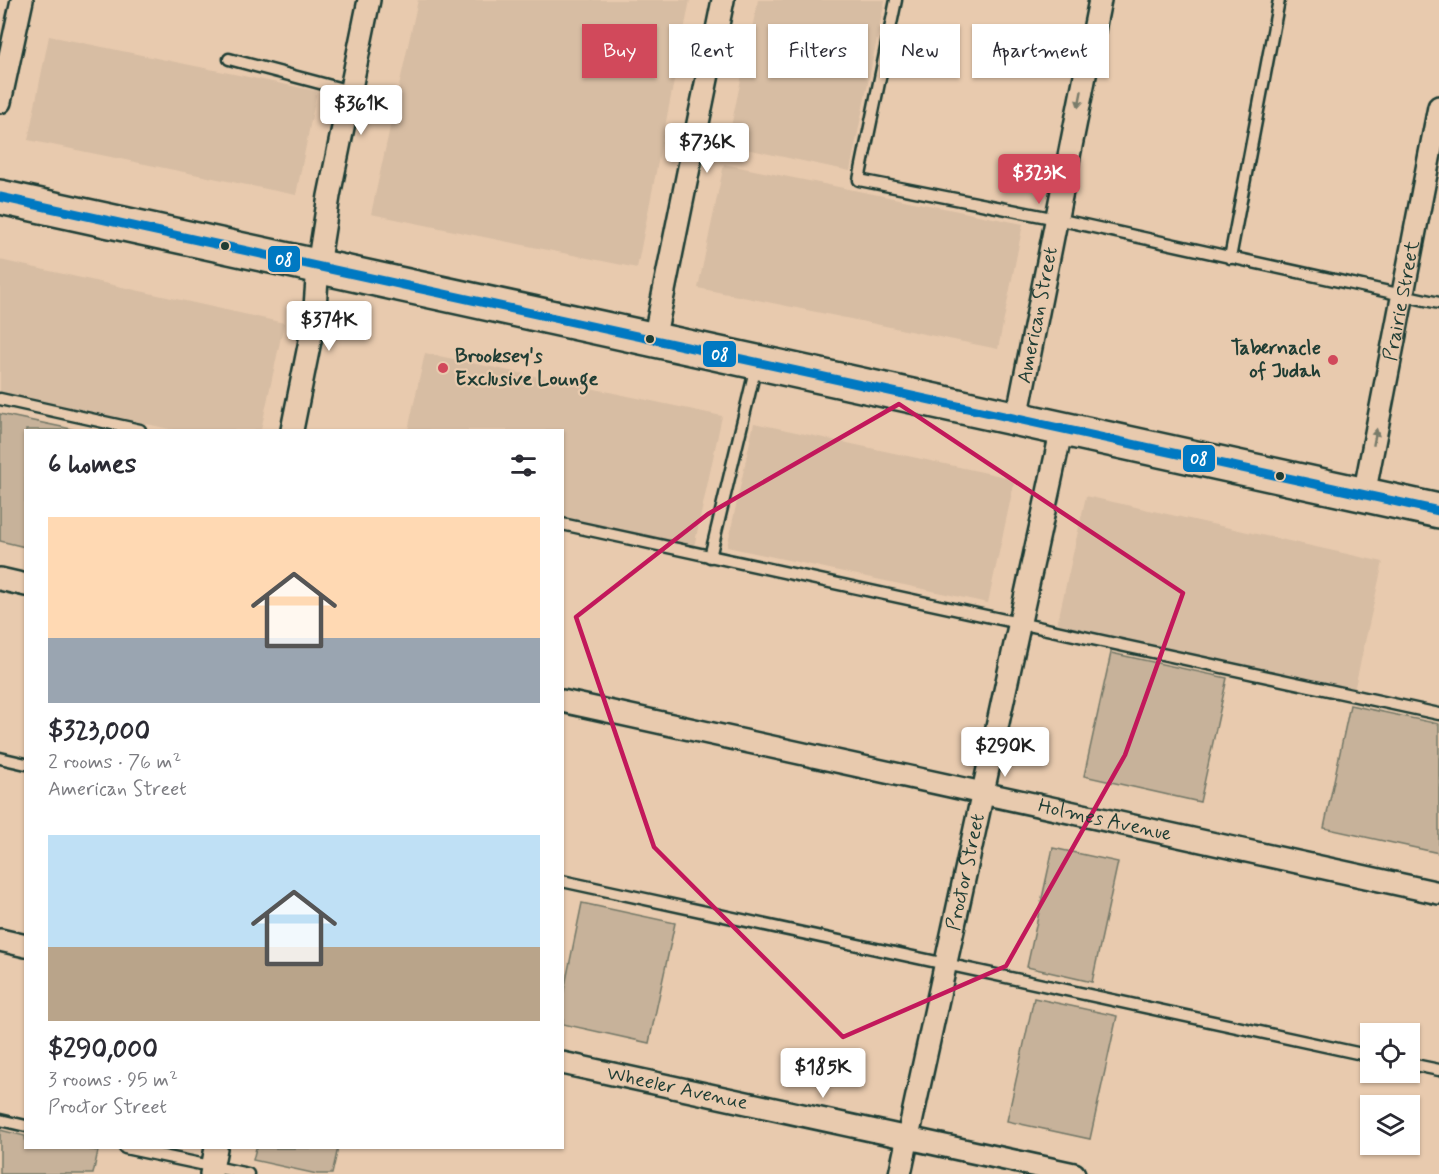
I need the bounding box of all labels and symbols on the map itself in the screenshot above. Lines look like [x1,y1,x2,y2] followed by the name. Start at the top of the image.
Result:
[319,85,403,136] pin: $361K
[1075,89,1084,108] one-way arrow
[665,123,749,174] pin: $736K
[997,154,1081,205] pin: $323K
[1377,238,1426,363] street label: Prairie Street
[219,240,231,252] unlabelled marker
[1011,244,1064,386] street label: American Street
[267,245,301,273] line badge: 08
[275,250,293,271] text: 08
[287,301,371,352] pin: $374K
[644,333,656,345] unlabelled marker
[1231,335,1321,385] place label: Tabernacle of Judah
[702,340,737,368] line badge: 08
[455,343,599,395] place label: Brooksey's Exclusive Lounge
[711,345,729,366] text: 08
[1326,353,1340,367] marker: Tabernacle of Judah
[436,361,450,375] marker: Brooksey's Exclusive Lounge
[1371,428,1380,447] one-way arrow
[1182,444,1216,473] line badge: 08
[1190,449,1208,470] text: 08
[1274,470,1286,482] unlabelled marker
[963,727,1047,778] pin: $290K
[1036,792,1175,848] street label: Holmes Avenue
[940,811,991,933] street label: Proctor Street
[781,1048,865,1099] pin: $185K
[604,1060,751,1116] street label: Wheeler Avenue

